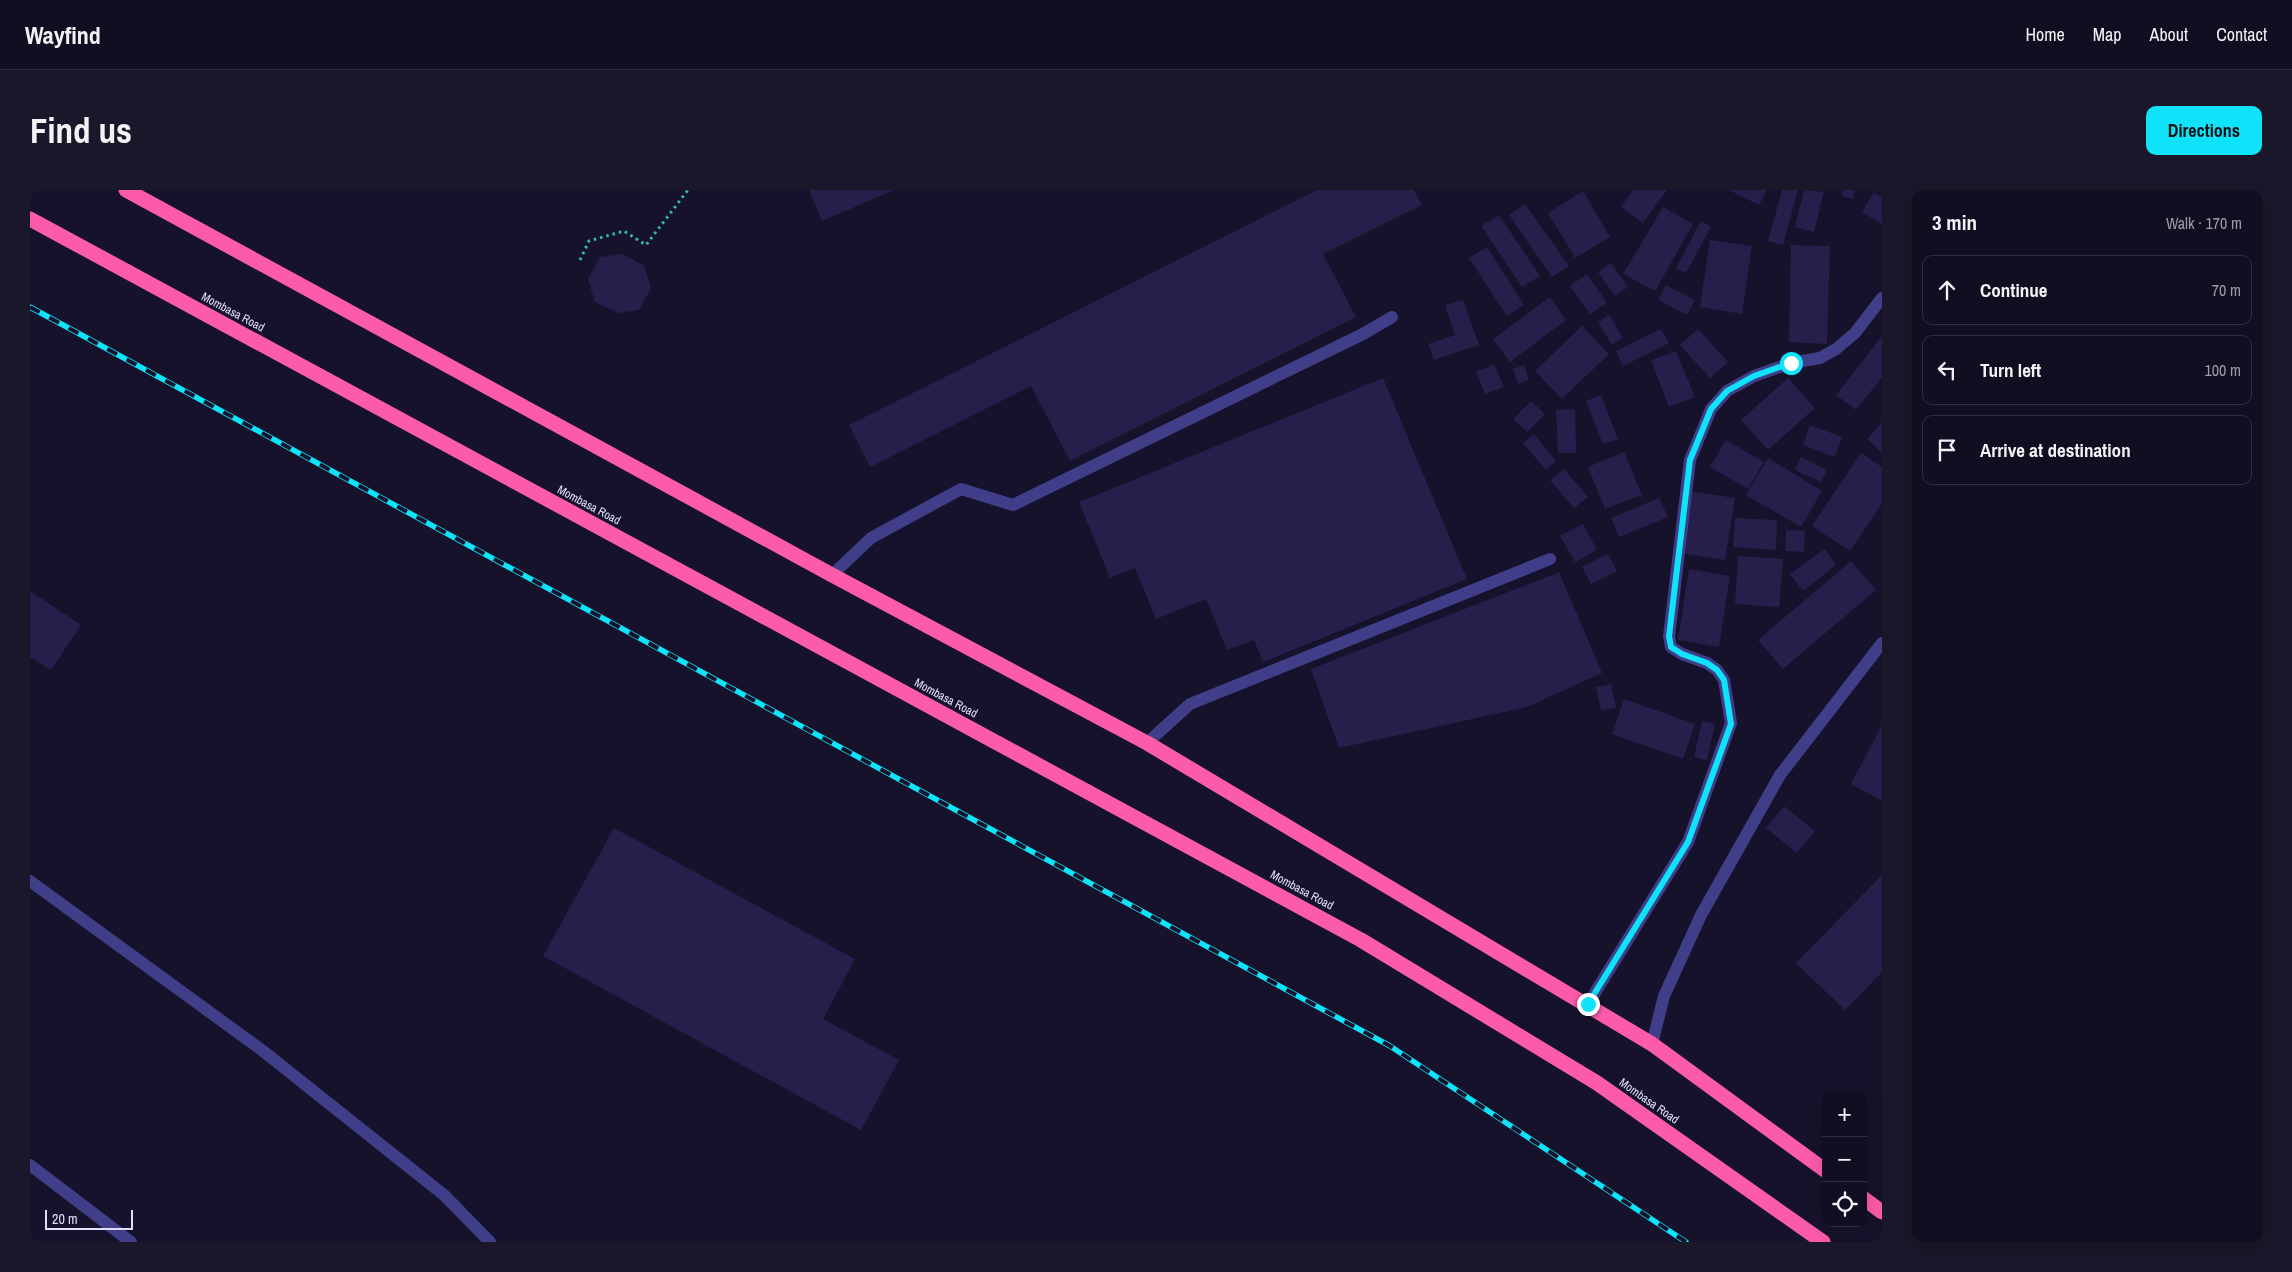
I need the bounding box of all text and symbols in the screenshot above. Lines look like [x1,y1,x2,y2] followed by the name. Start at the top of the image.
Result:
[25,19,101,51] text: Wayfind
[2025,22,2065,47] text: Home
[2093,22,2122,47] text: Map
[2150,22,2188,47] text: About
[2216,22,2267,47] text: Contact
[2146,106,2262,155] button: Directions
[30,107,132,154] text: Find us
[1932,208,1977,237] text: 3 min
[2166,212,2242,234] text: Walk · 170 m
[1933,276,1961,304] icon: ahead
[1980,277,2048,303] text: Continue
[2212,279,2241,301] text: 70 m
[199,289,267,335] street label: Mombasa Road
[1780,352,1803,375] route start
[1933,356,1961,384] icon: left
[1980,357,2041,383] text: Turn left
[2205,359,2241,381] text: 100 m
[1933,436,1961,464] icon: arrive
[1980,437,2131,463] text: Arrive at destination
[555,482,623,528] street label: Mombasa Road
[912,675,980,721] street label: Mombasa Road
[1268,867,1336,913] street label: Mombasa Road
[1577,993,1600,1016] route end
[1616,1075,1682,1127] street label: Mombasa Road
[1822,1092,1867,1227] map controls
[1822,1092,1867,1137] button: +
[1822,1137,1867,1182] button: −
[1822,1182,1867,1227] button: locate
[45,1207,132,1230] scale bar
[52,1210,78,1228] text: 20 m

